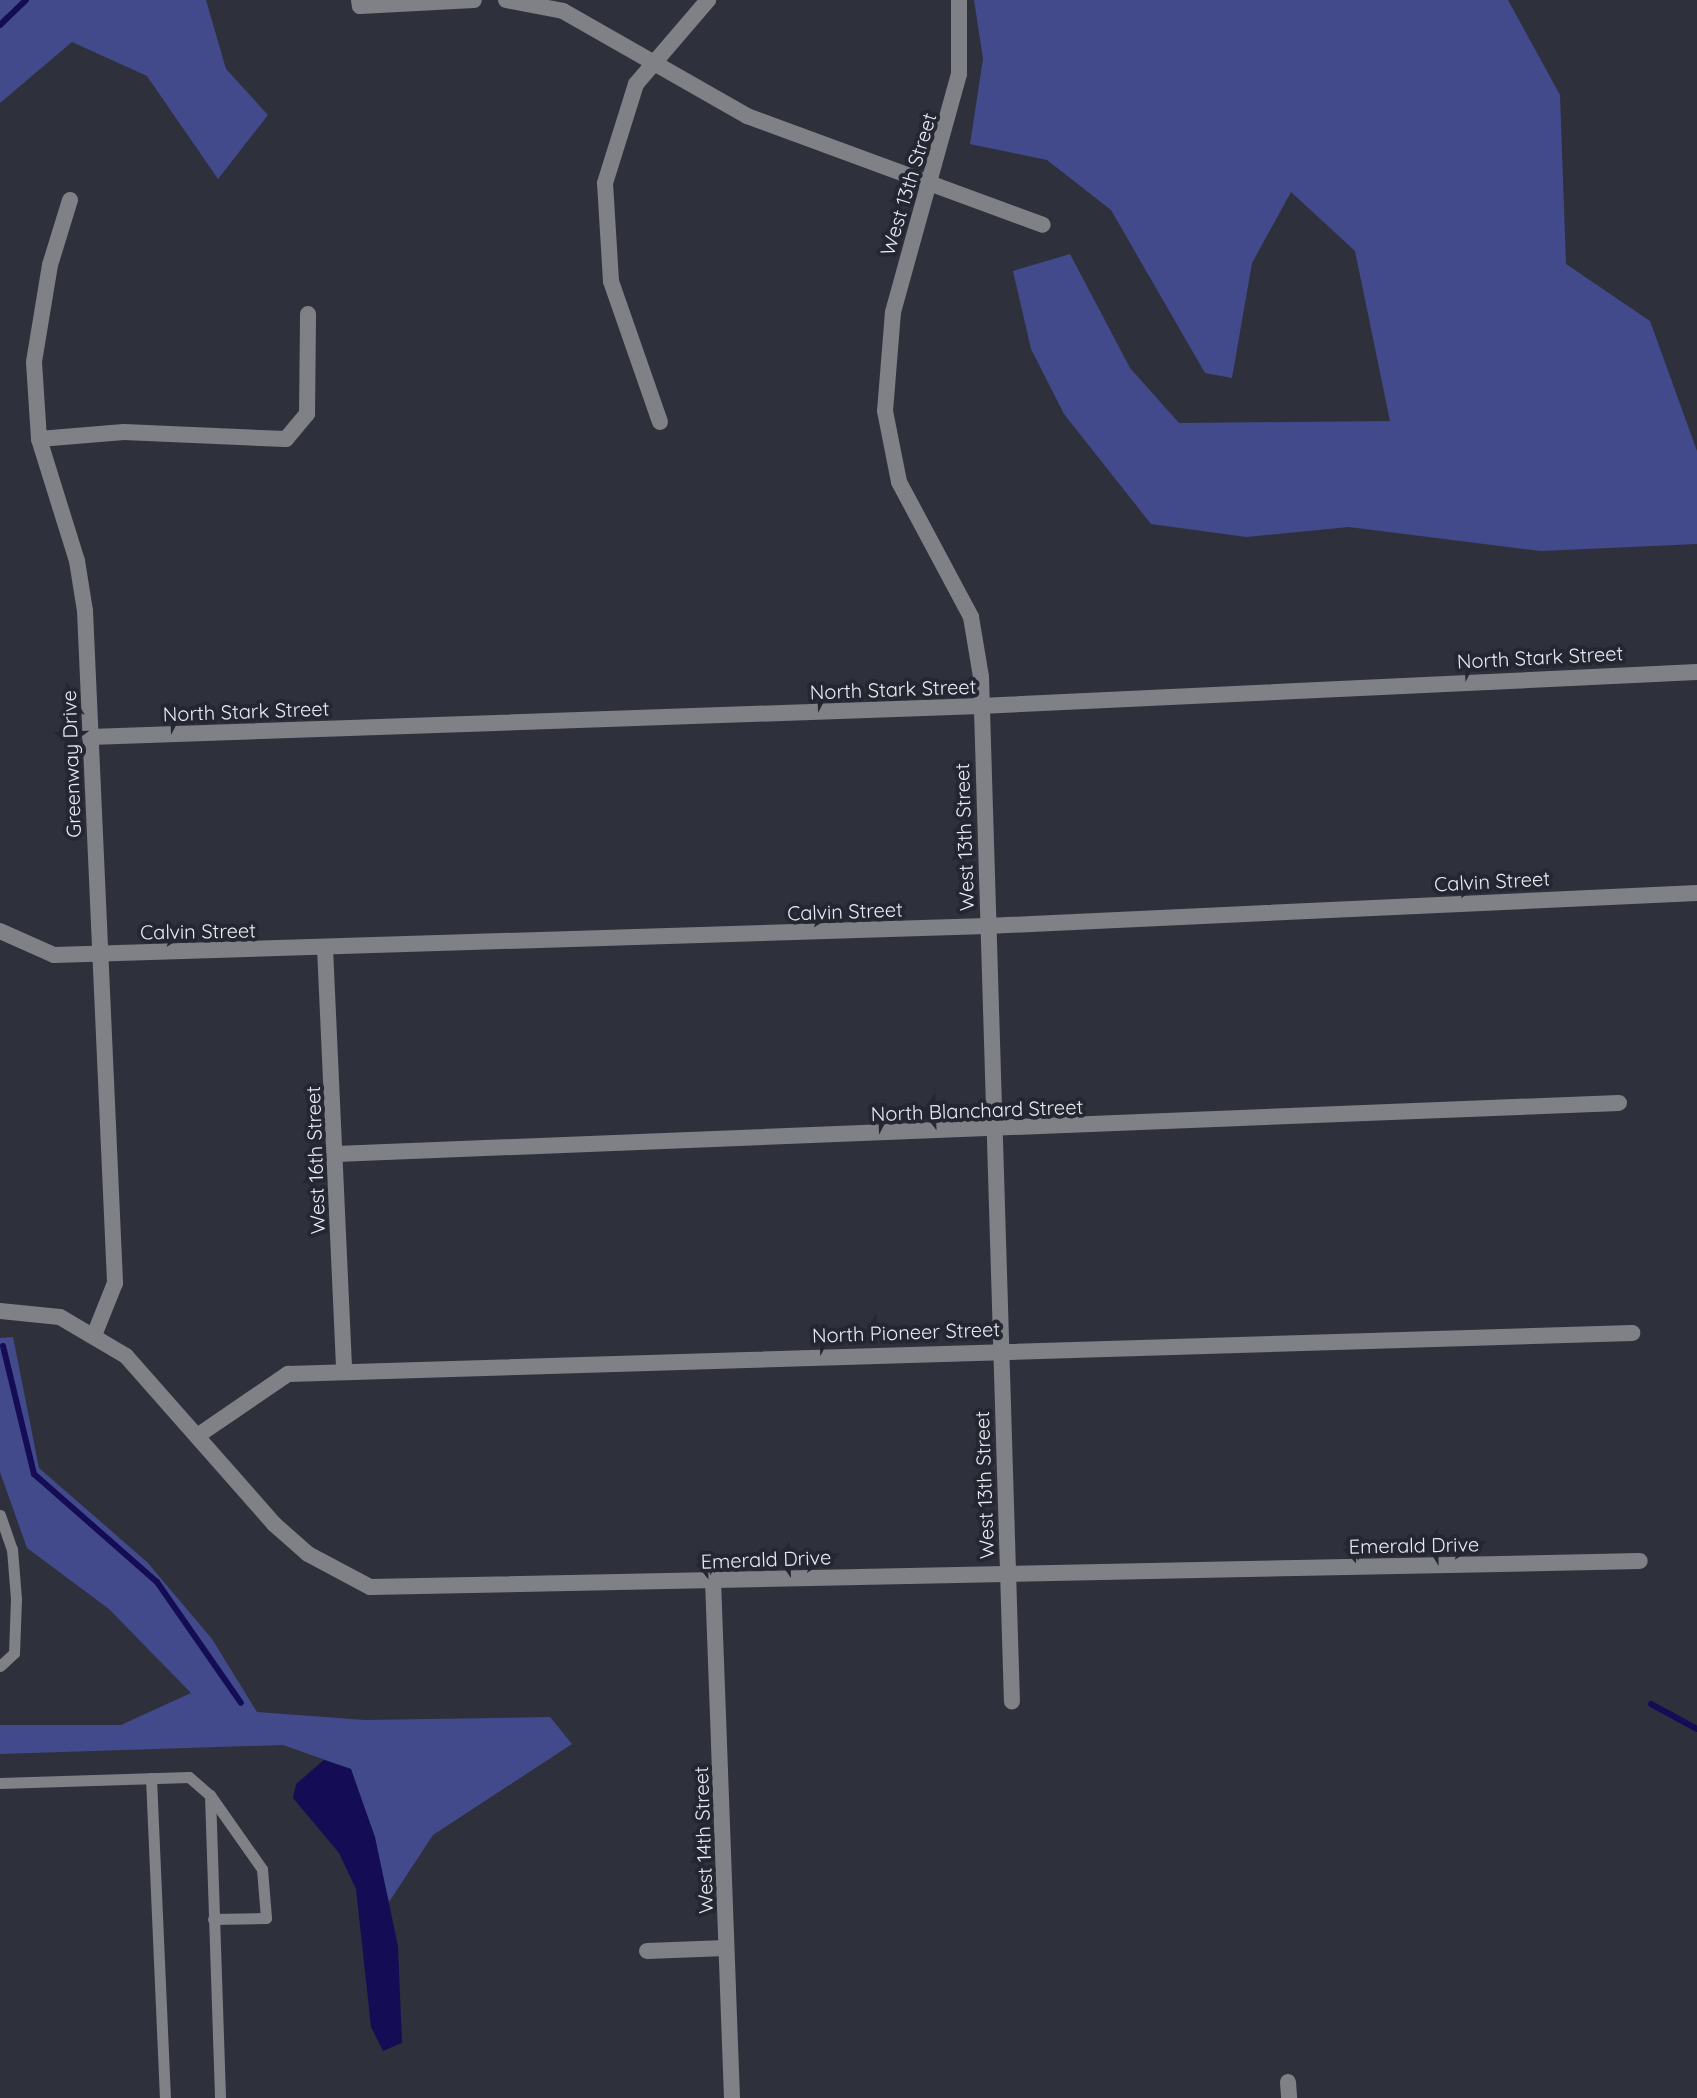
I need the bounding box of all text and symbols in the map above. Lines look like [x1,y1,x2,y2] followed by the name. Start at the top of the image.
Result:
[875,110,941,258] street label: West 13th Street
[1456,641,1624,673] street label: North Stark Street
[809,674,977,704] street label: North Stark Street
[56,690,86,838] street label: Greenway Drive
[162,696,330,726] street label: North Stark Street
[949,763,979,911] street label: West 13th Street
[1434,866,1550,896] street label: Calvin Street
[787,897,903,925] street label: Calvin Street
[140,918,256,944] street label: Calvin Street
[300,1085,330,1235] street label: West 16th Street
[870,1094,1084,1126] street label: North Blanchard Street
[812,1317,1000,1347] street label: North Pioneer Street
[969,1411,999,1559] street label: West 13th Street
[1349,1532,1479,1558] street label: Emerald Drive
[700,1545,832,1573] street label: Emerald Drive
[688,1766,718,1914] street label: West 14th Street

